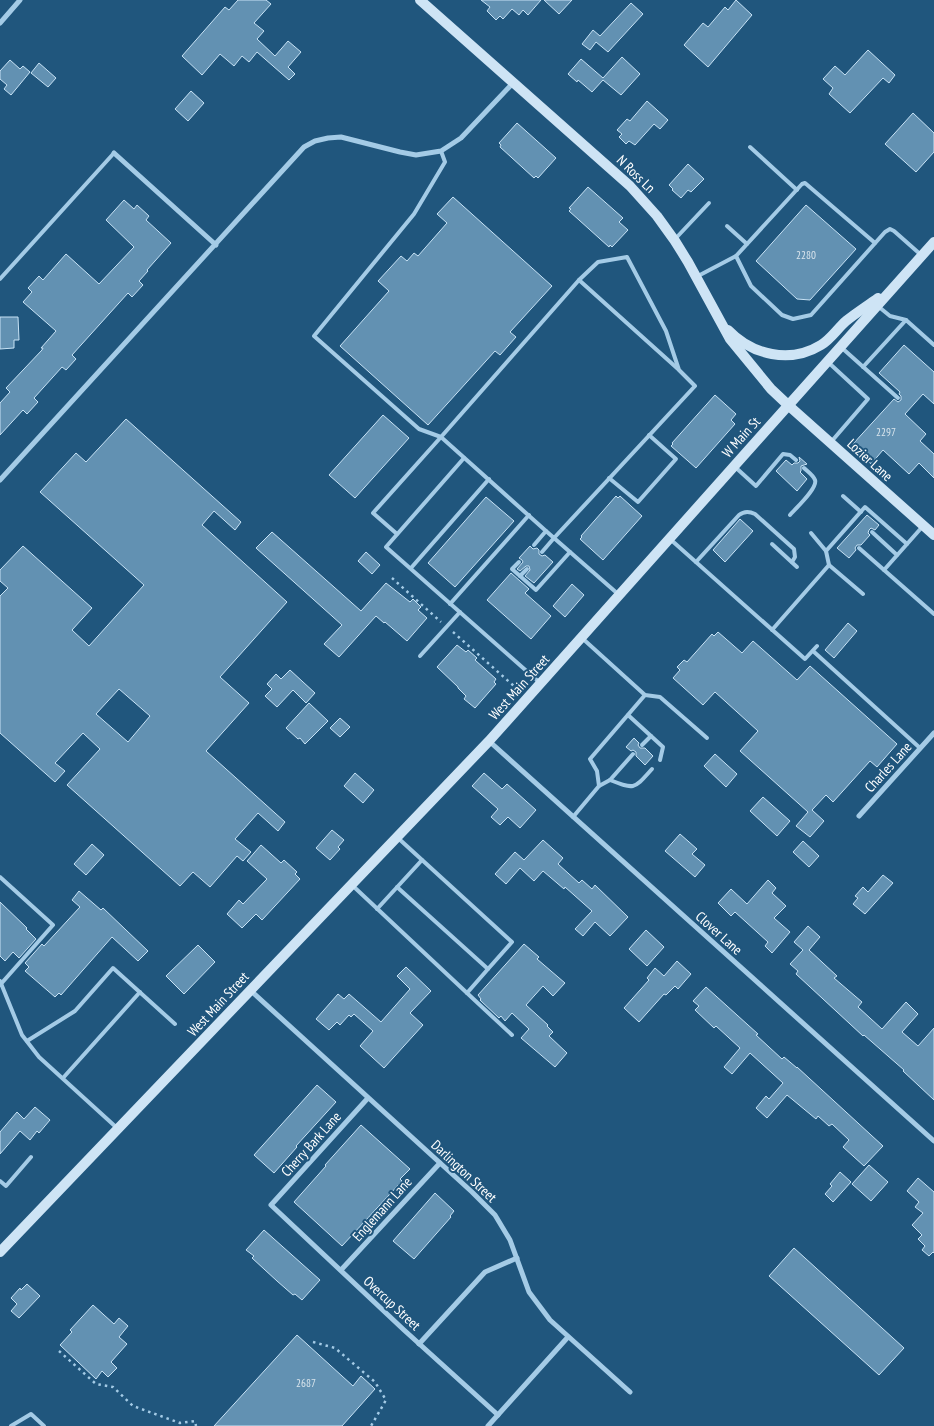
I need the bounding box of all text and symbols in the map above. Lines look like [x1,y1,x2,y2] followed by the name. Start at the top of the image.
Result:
[613,151,659,197] street label: N Ross Ln
[796,248,816,262] house number: 2280
[718,413,764,461] street label: W Main St
[876,425,896,439] house number: 2297
[844,435,897,485] street label: Lozier Lane
[485,650,553,723] street label: West Main Street
[861,738,916,796] street label: Charles Lane
[692,907,746,959] street label: Clover Lane
[183,968,253,1040] street label: West Main Street
[277,1108,345,1180] street label: Cherry Bark Lane
[427,1136,501,1206] street label: Darlington Street
[348,1173,416,1245] street label: Englemann Lane
[360,1272,424,1334] street label: Overcup Street
[296,1376,316,1390] house number: 2687

